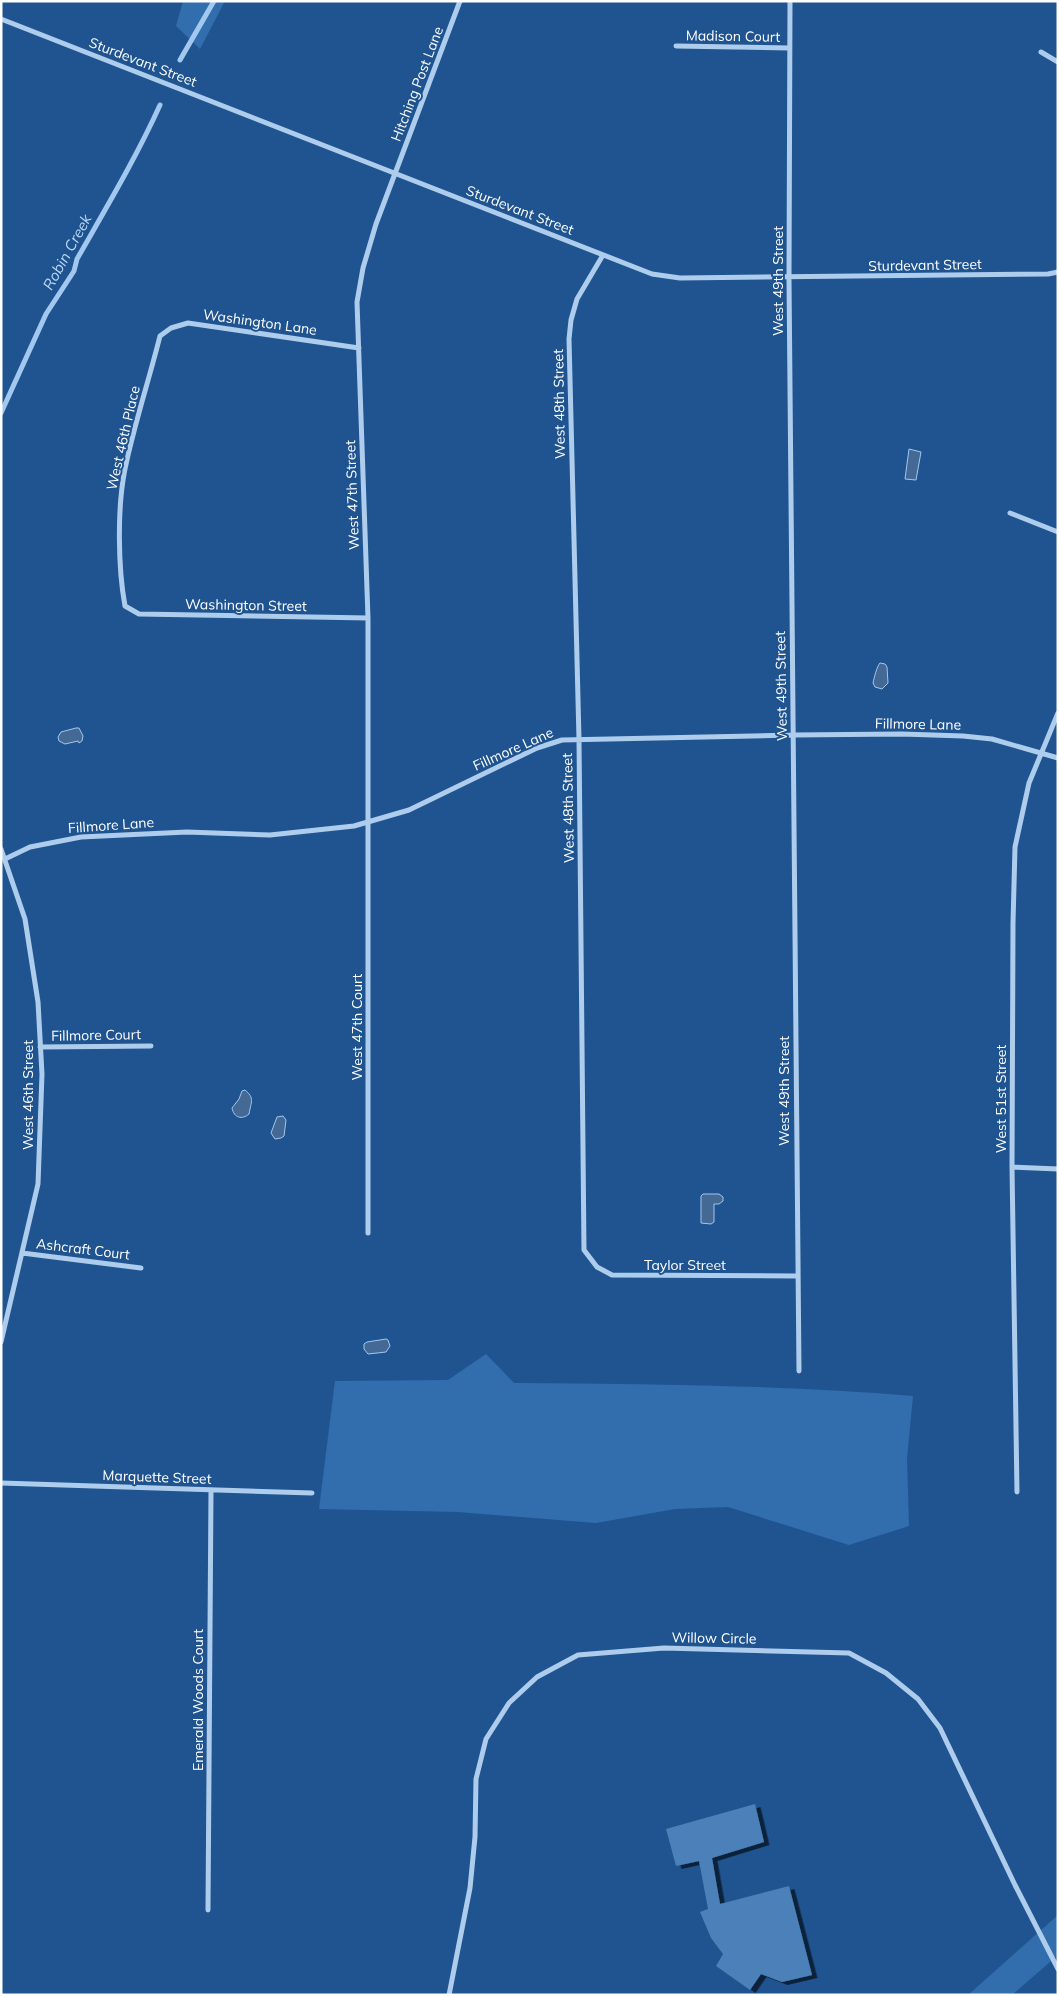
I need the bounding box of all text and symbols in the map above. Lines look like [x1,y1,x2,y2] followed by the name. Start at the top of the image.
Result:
[387,24,447,144] street label: Hitching Post Lane
[686,26,780,46] street label: Madison Court
[87,33,199,91] street label: Sturdevant Street
[464,181,576,239] street label: Sturdevant Street
[38,210,96,293] water label: Robin Creek
[769,226,787,336] street label: West 49th Street
[868,255,982,275] street label: Sturdevant Street
[202,305,318,339] street label: Washington Lane
[549,349,569,459] street label: West 48th Street
[102,384,144,492] street label: West 46th Place
[341,440,363,550] street label: West 47th Street
[185,595,307,615] street label: Washington Street
[771,631,791,741] street label: West 49th Street
[875,714,961,734] street label: Fillmore Lane
[470,723,556,775] street label: Fillmore Lane
[558,753,578,863] street label: West 48th Street
[67,813,155,837] street label: Fillmore Lane
[348,973,366,1080] street label: West 47th Court
[51,1025,141,1045] street label: Fillmore Court
[775,1036,793,1146] street label: West 49th Street
[19,1040,37,1150] street label: West 46th Street
[992,1045,1010,1153] street label: West 51st Street
[35,1234,131,1264] street label: Ashcraft Court
[644,1256,726,1274] street label: Taylor Street
[102,1466,212,1488] street label: Marquette Street
[671,1628,757,1648] street label: Willow Circle
[189,1629,207,1771] street label: Emerald Woods Court

